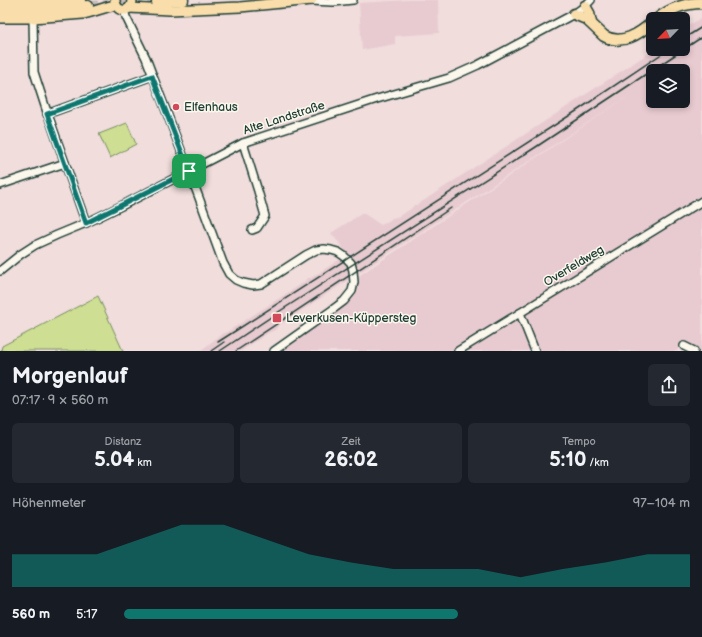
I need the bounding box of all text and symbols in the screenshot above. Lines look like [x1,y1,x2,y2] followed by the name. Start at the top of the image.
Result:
[646,12,690,56] north arrow
[646,12,690,108] map controls
[646,64,690,108] button: layers
[241,98,327,138] street label: Alte Landstraße
[184,100,238,115] place label: Elfenhaus
[171,102,181,112] marker: Elfenhaus
[172,154,206,188] pin
[178,160,200,182] icon: arrive
[541,242,607,290] street label: Overfeldweg
[286,311,416,326] place label: Leverkusen-Küppersteg
[271,312,283,324] marker: Leverkusen-Küppersteg
[12,363,128,390] text: Morgenlauf
[648,364,690,406] button: share
[12,392,108,408] text: 07:17 · 9 × 560 m
[105,435,141,448] text: Distanz
[341,435,361,448] text: Zeit
[562,435,596,448] text: Tempo
[94,448,134,472] text: 5.04
[324,448,378,472] text: 26:02
[549,448,586,472] text: 5:10
[134,456,152,469] text: km
[586,456,609,469] text: /km
[12,495,86,511] text: Höhenmeter
[633,495,690,511] text: 97–104 m
[12,606,50,622] text: 560 m
[76,606,98,622] text: 5:17

